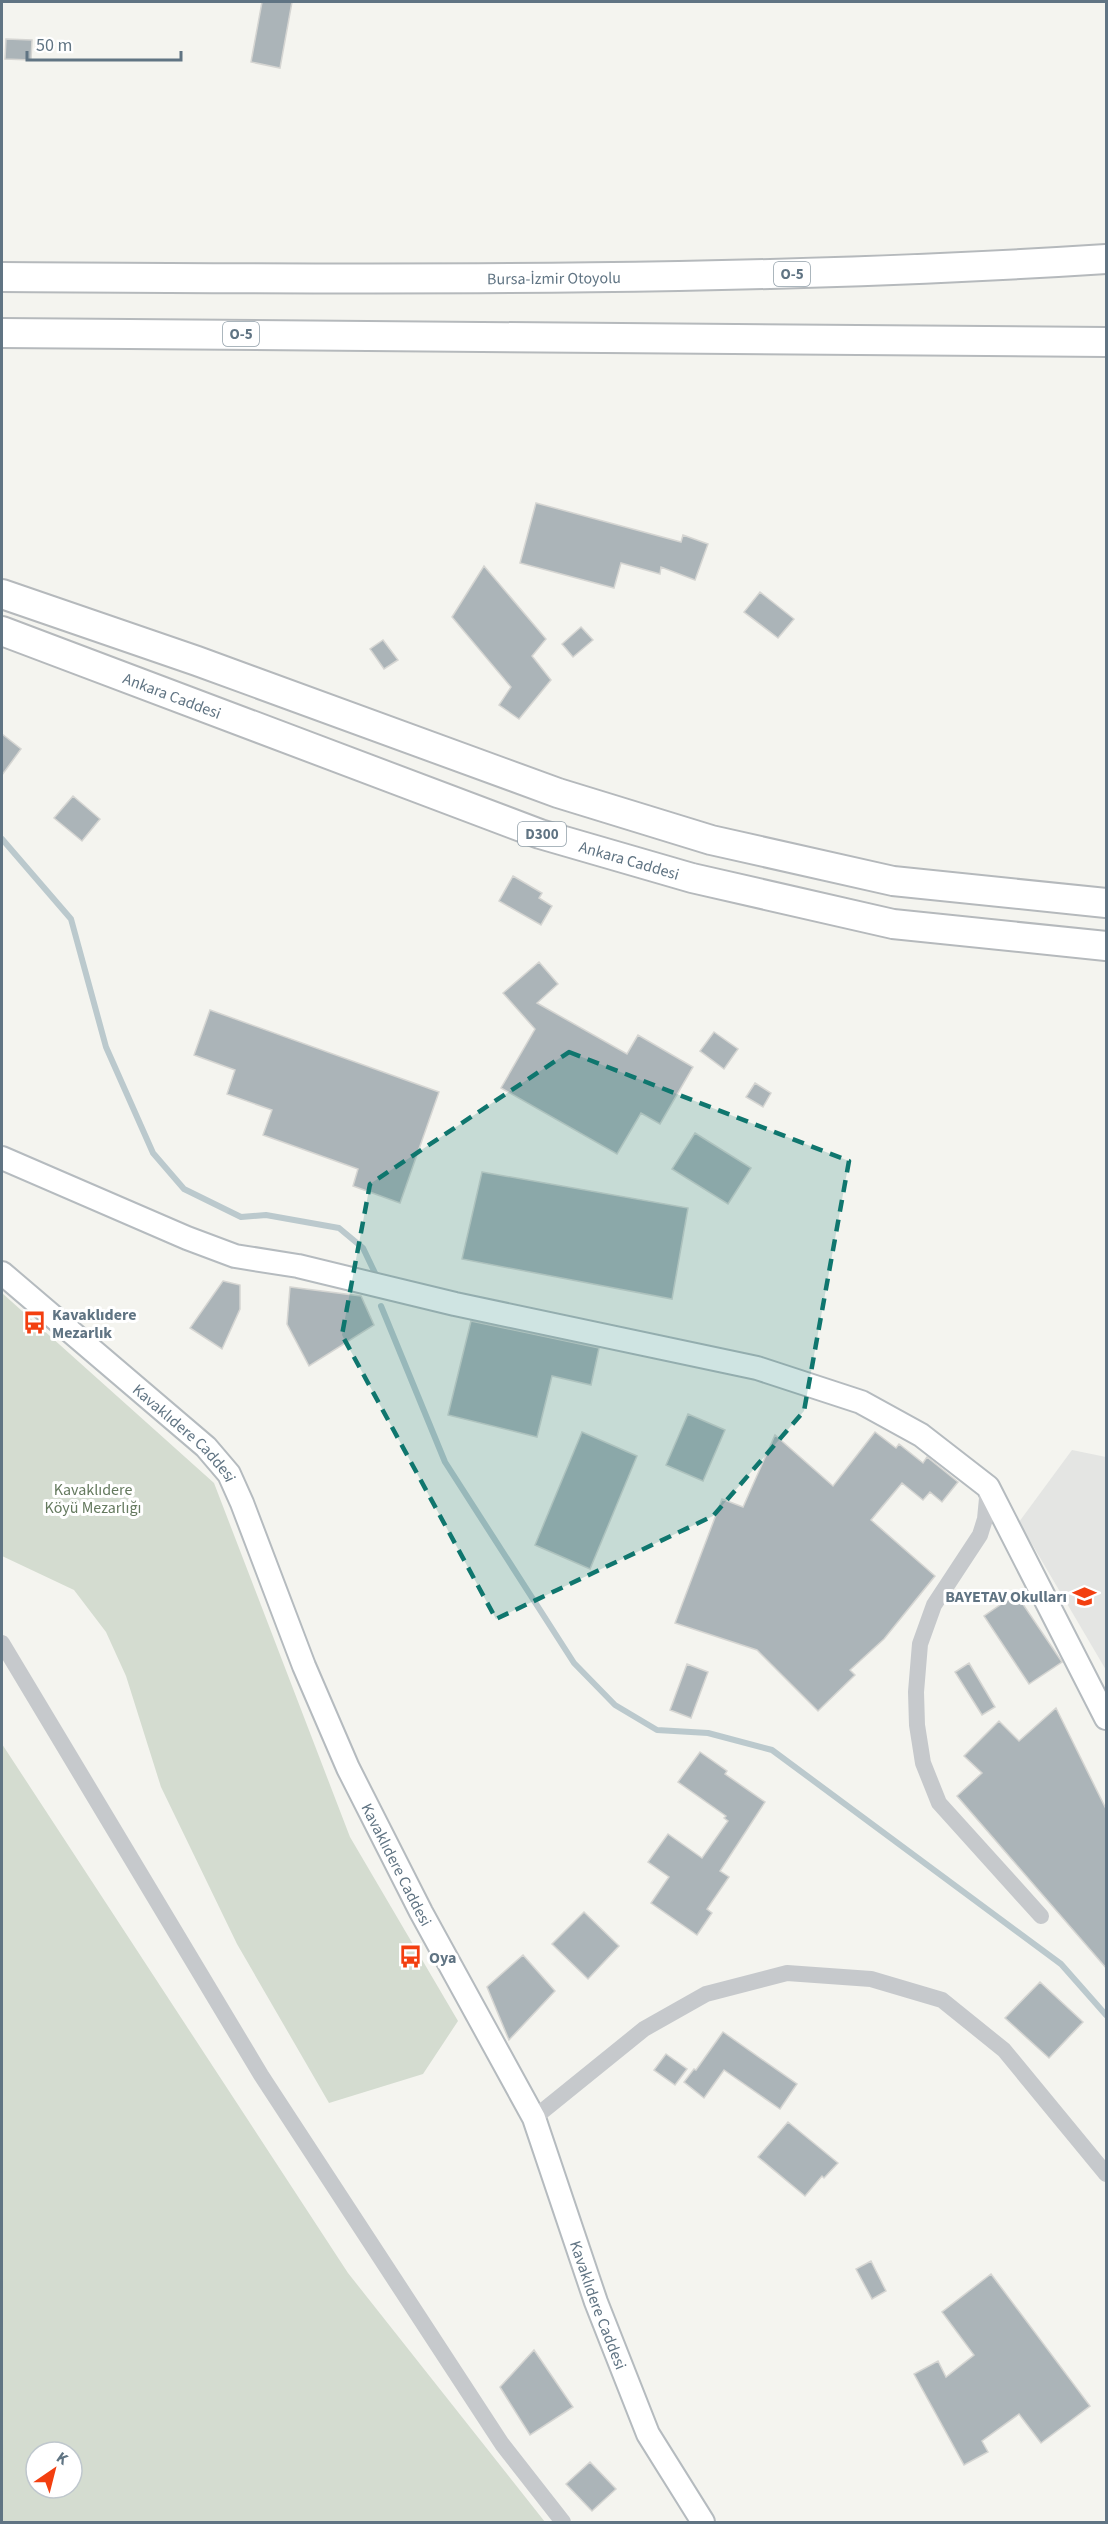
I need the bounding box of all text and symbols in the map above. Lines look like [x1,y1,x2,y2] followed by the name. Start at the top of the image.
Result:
[27,24,182,62] scale bar
[36,33,72,58] text: 50 m
[774,262,810,286] road number: O-5
[487,267,621,290] street label: Bursa-İzmir Otoyolu
[223,322,259,346] road number: O-5
[120,668,224,725] street label: Ankara Caddesi
[518,822,566,846] road number: D300
[576,836,682,886] street label: Ankara Caddesi
[52,1304,136,1344] place label: Kavaklıdere Mezarlık
[21,1310,47,1336] bus stop icon: Kavaklıdere Mezarlık
[128,1379,241,1485] street label: Kavaklıdere Caddesi
[45,1479,141,1519] park label: Kavaklıdere Köyü Mezarlığı
[1072,1583,1098,1609] school or university icon: BAYETAV Okulları
[945,1586,1067,1608] place label: BAYETAV Okulları
[356,1800,437,1930] street label: Kavaklıdere Caddesi
[398,1944,424,1970] bus stop icon: Oya
[429,1947,456,1969] place label: Oya
[564,2238,631,2373] street label: Kavaklıdere Caddesi
[24,2440,84,2500] north arrow
[52,2447,73,2470] text: K

